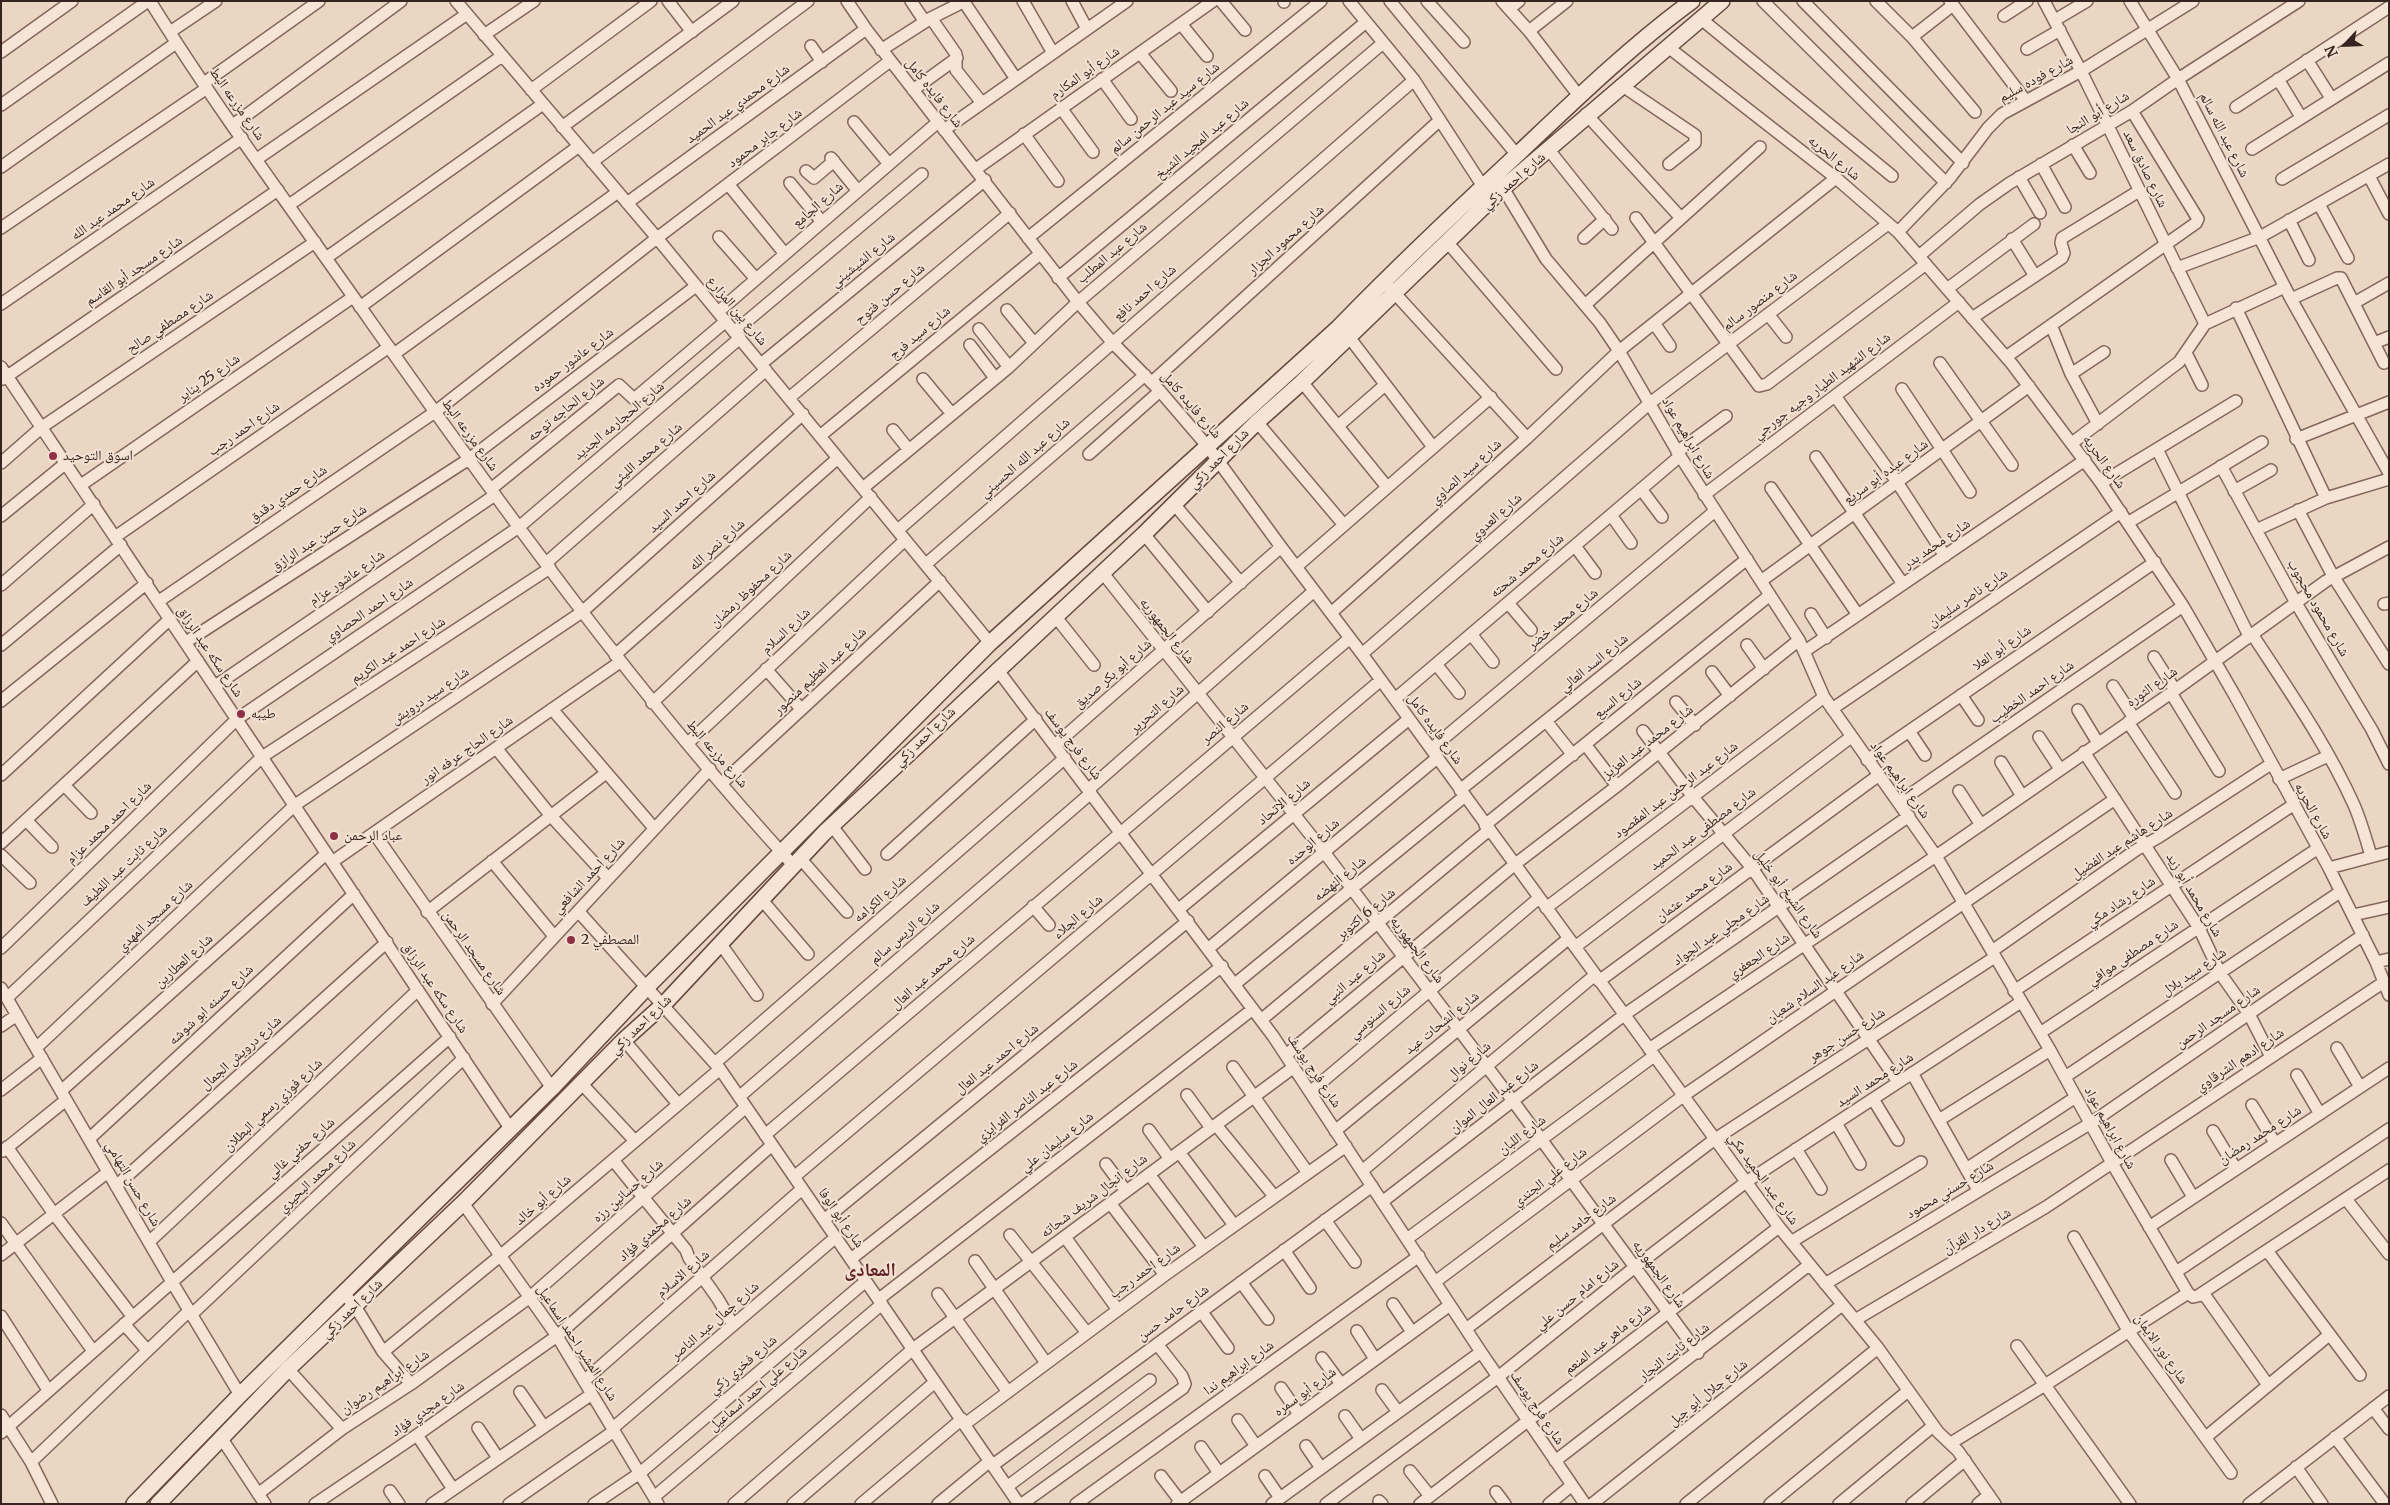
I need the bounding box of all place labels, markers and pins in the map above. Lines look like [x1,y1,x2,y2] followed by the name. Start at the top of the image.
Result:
[63,448,133,464] place label: اسوق التوحيد
[47,450,59,462] marker: اسوق التوحيد
[251,706,276,722] place label: طيبه
[235,708,247,720] marker: طيبه
[344,828,403,844] place label: عباد الرحمن
[328,830,340,842] marker: عباد الرحمن
[581,932,639,948] place label: المصطفي 2
[565,934,577,946] marker: المصطفي 2

